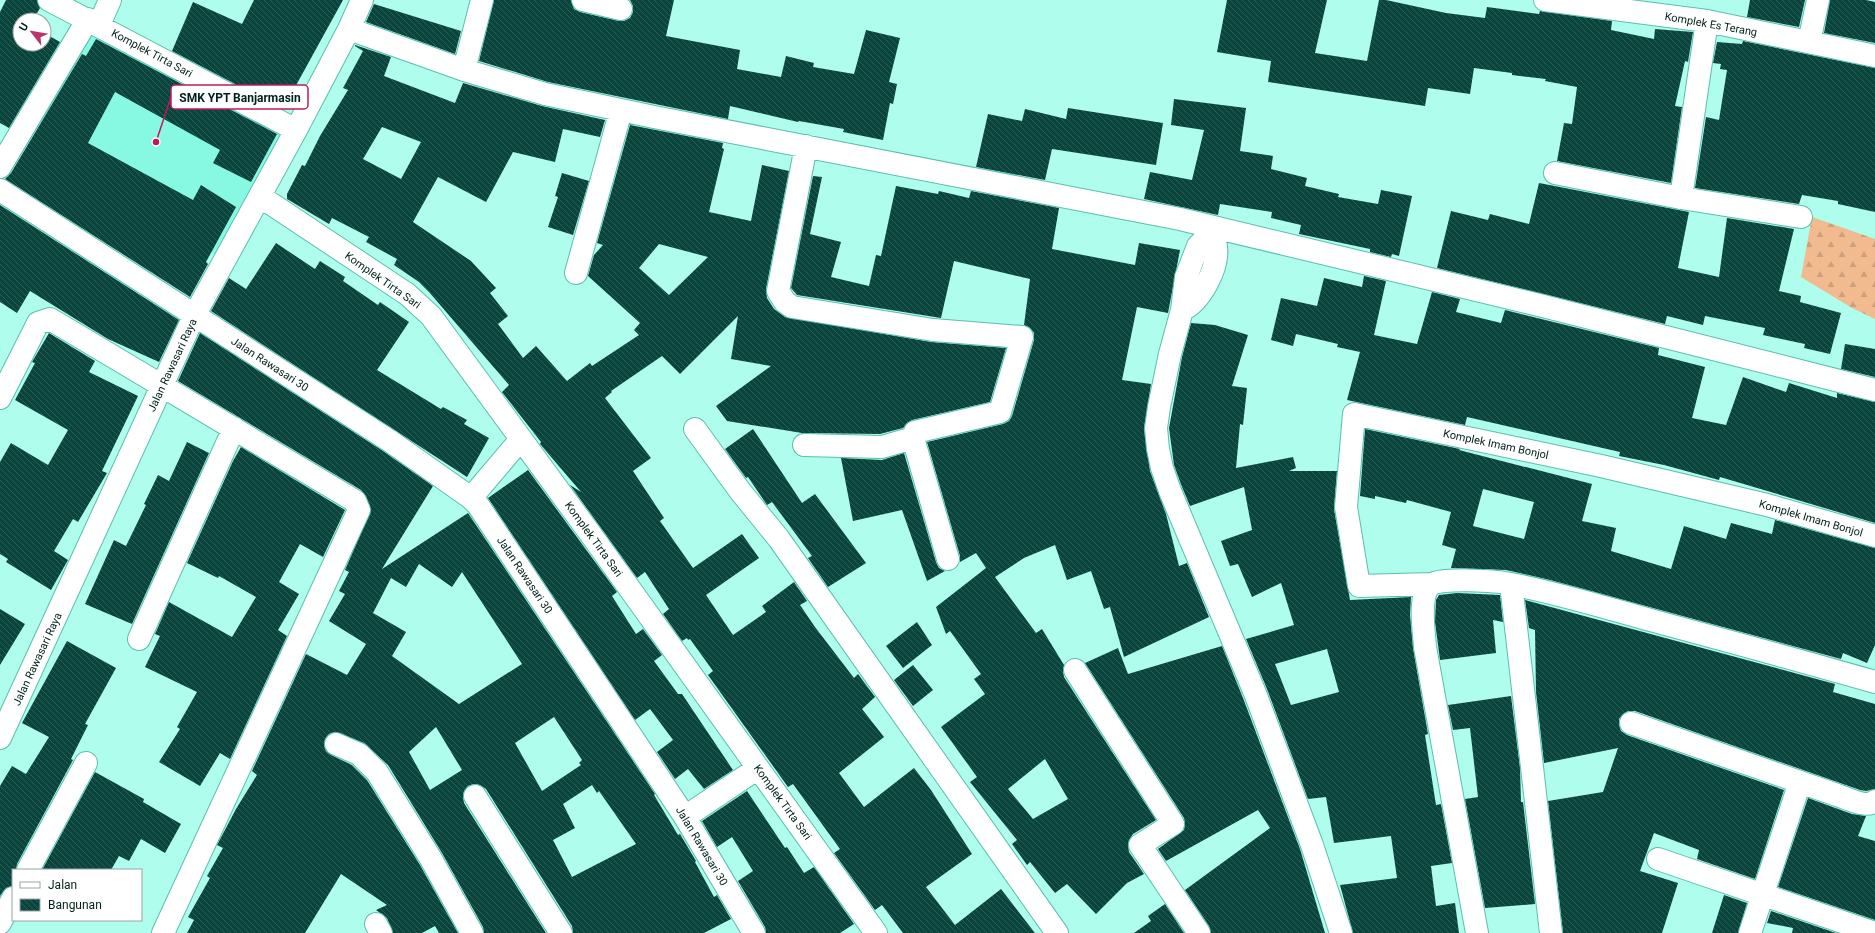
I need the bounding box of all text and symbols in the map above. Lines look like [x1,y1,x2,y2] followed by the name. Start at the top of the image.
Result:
[1664,10,1758,39] street label: Komplek Es Terang
[12,12,52,52] north arrow
[16,21,31,34] text: U
[109,27,195,80] street label: Komplek Tirta Sari
[171,85,308,109] callout: SMK YPT Banjarmasin
[179,91,301,105] text: SMK YPT Banjarmasin
[342,249,423,312] street label: Komplek Tirta Sari
[145,317,200,414] street label: Jalan Rawasari Raya
[229,335,311,394] street label: Jalan Rawasari 30
[1442,427,1550,462] street label: Komplek Imam Bonjol
[1757,497,1864,540] street label: Komplek Imam Bonjol
[562,499,625,579] street label: Komplek Tirta Sari
[494,534,555,616] street label: Jalan Rawasari 30
[10,611,65,708] street label: Jalan Rawasari Raya
[751,762,814,842] street label: Komplek Tirta Sari
[673,804,730,888] street label: Jalan Rawasari 30
[12,869,142,921] legend
[48,878,77,892] text: Jalan
[48,898,102,912] text: Bangunan

